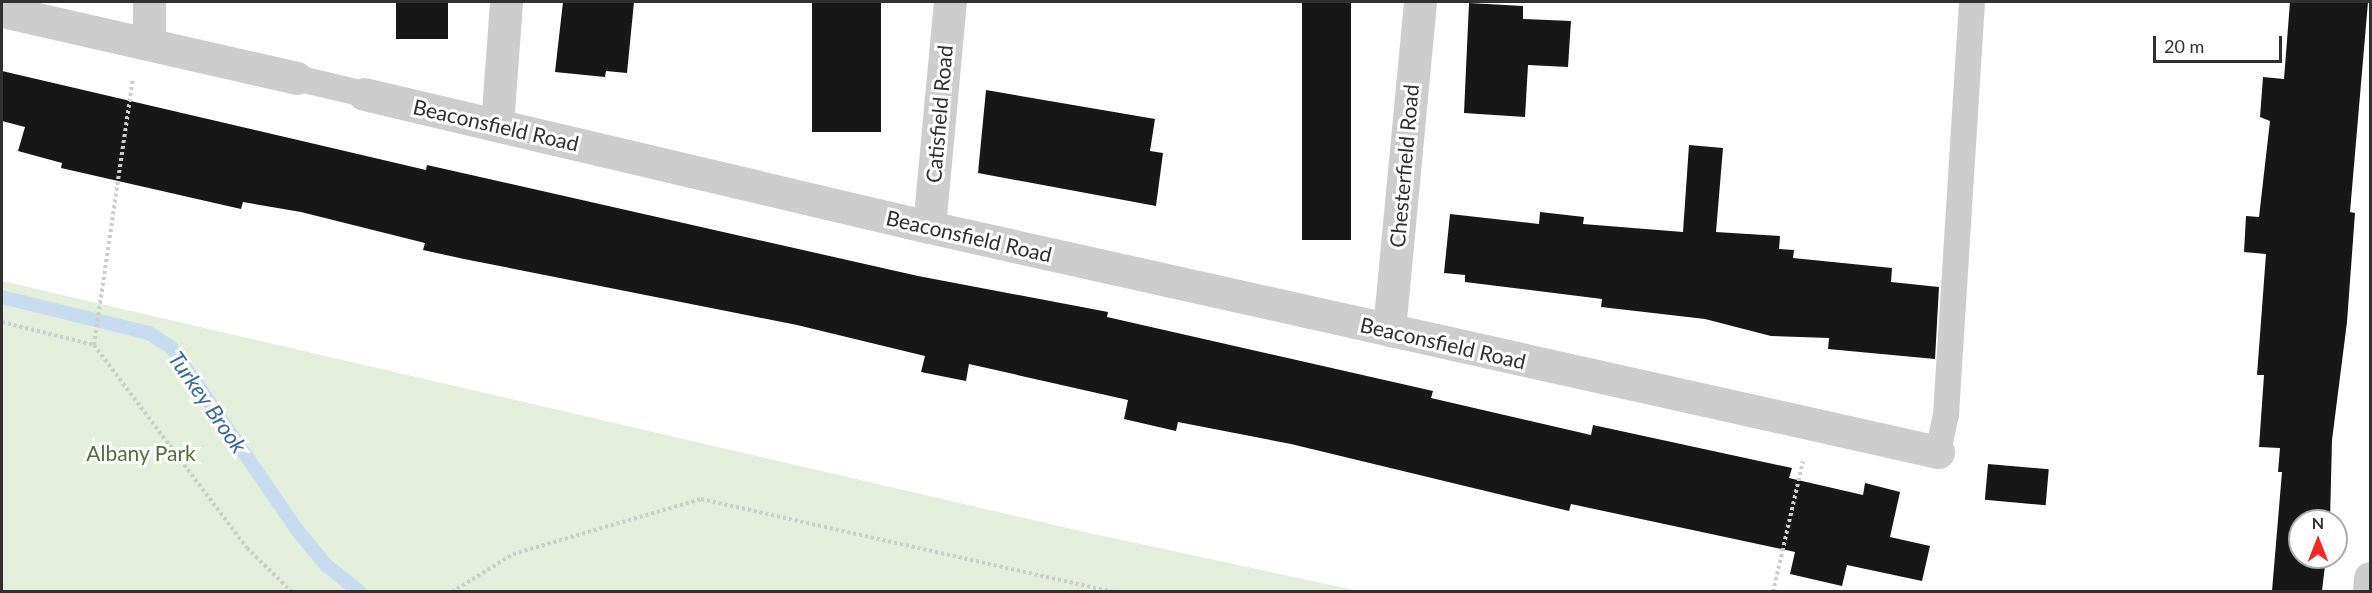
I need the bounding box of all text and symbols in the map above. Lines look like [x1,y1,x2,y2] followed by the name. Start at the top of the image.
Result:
[2156,24,2285,62] scale bar
[2164,35,2204,57] text: 20 m
[920,44,958,184] street label: Catisfield Road
[1384,83,1424,249] street label: Chesterfield Road
[411,94,581,156] street label: Beaconsfield Road
[884,205,1054,267] street label: Beaconsfield Road
[1358,312,1528,374] street label: Beaconsfield Road
[163,346,253,458] water label: Turkey Brook
[86,440,196,466] park label: Albany Park
[2288,509,2348,569] north arrow
[2312,513,2324,532] text: N

